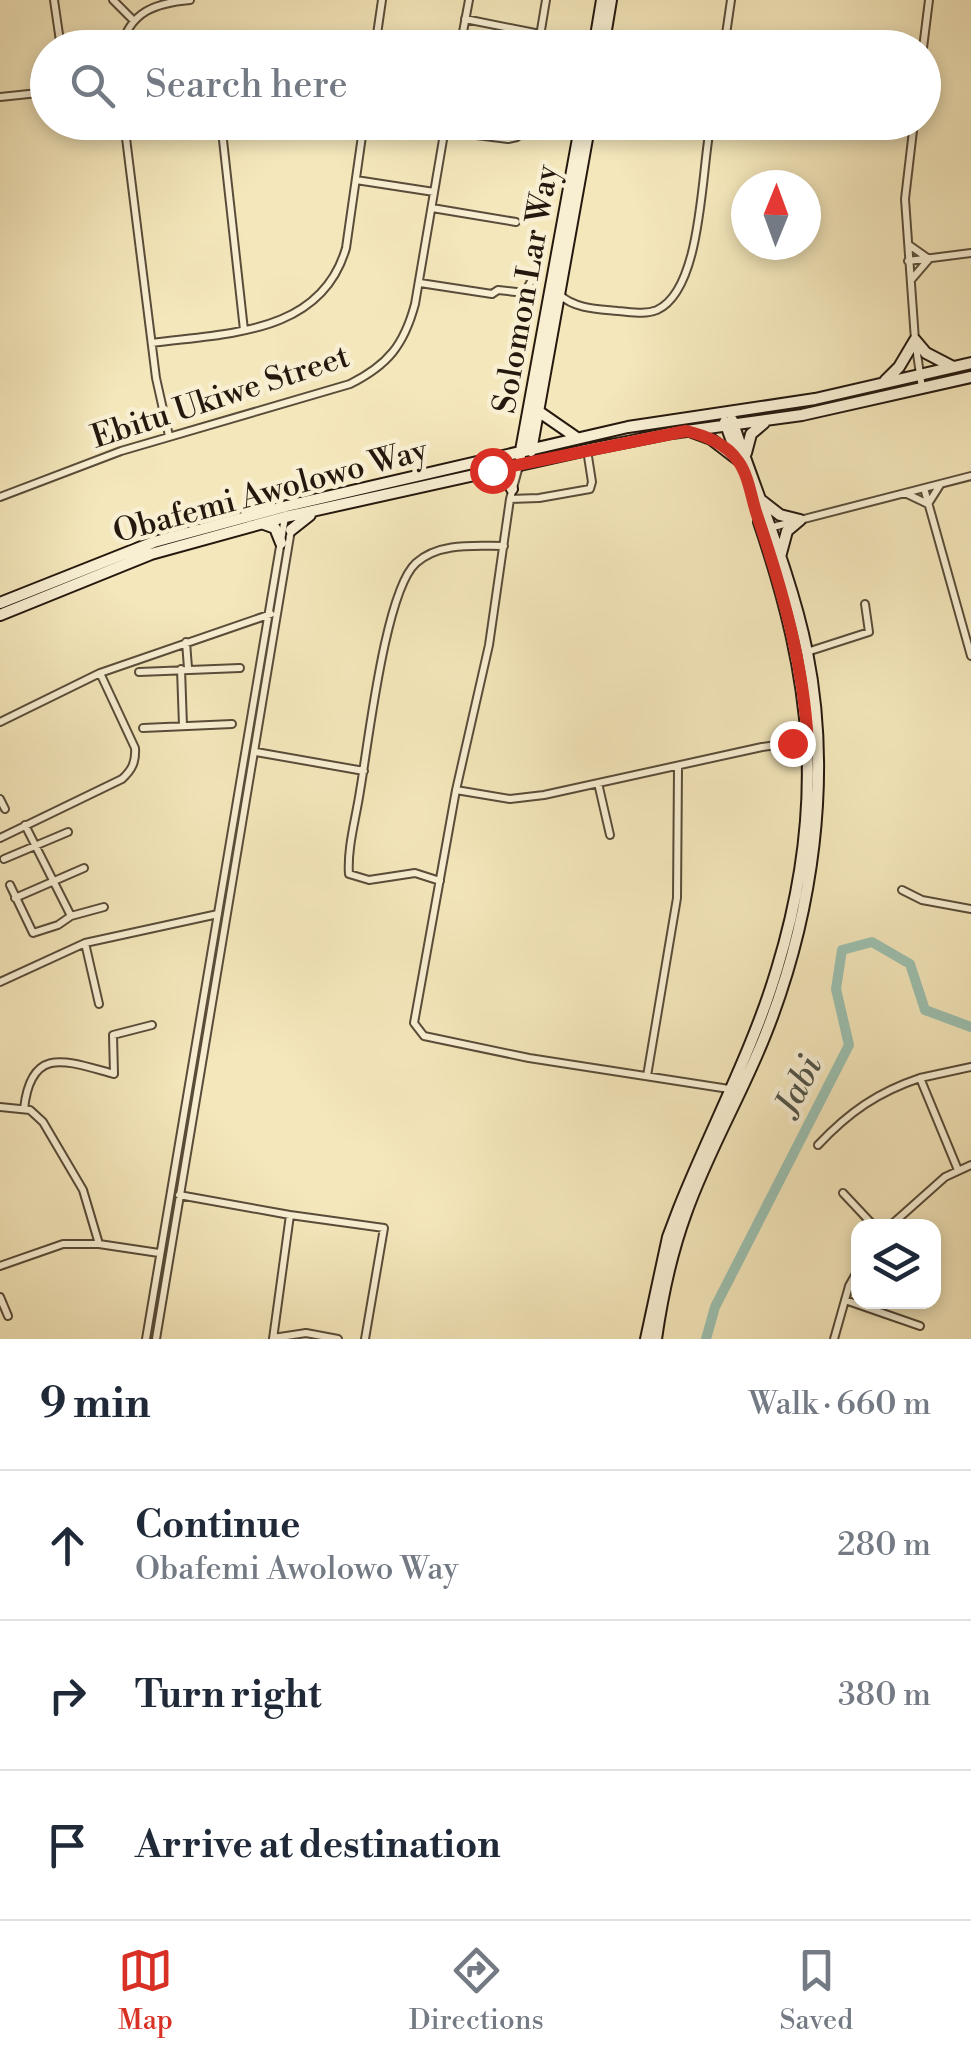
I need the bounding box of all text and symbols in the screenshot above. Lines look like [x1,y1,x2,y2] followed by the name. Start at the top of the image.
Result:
[30,30,941,140] search box
[65,58,120,113] icon: search
[145,62,348,109] text: Search here
[484,161,568,417] street label: Solomon Lar Way
[731,170,821,260] north arrow
[86,336,354,458] street label: Ebitu Ukiwe Street
[109,430,432,552] street label: Obafemi Awolowo Way
[470,448,516,494] route start
[770,721,816,767] route end
[765,1049,832,1126] water label: Jabi
[851,1219,941,1309] map controls
[851,1219,941,1309] button: layers
[40,1378,151,1431] text: 9 min
[749,1384,931,1424] text: Walk · 660 m
[135,1502,300,1549] text: Continue
[40,1518,95,1573] icon: ahead
[837,1525,931,1565] text: 280 m
[135,1549,459,1589] text: Obafemi Awolowo Way
[40,1668,95,1723] icon: right
[135,1672,321,1719] text: Turn right
[838,1675,931,1715] text: 380 m
[40,1818,95,1873] icon: arrive
[135,1822,501,1869] text: Arrive at destination
[118,1943,173,2038] tab: Map
[409,1943,544,2038] tab: Directions
[780,1943,853,2038] tab: Saved

